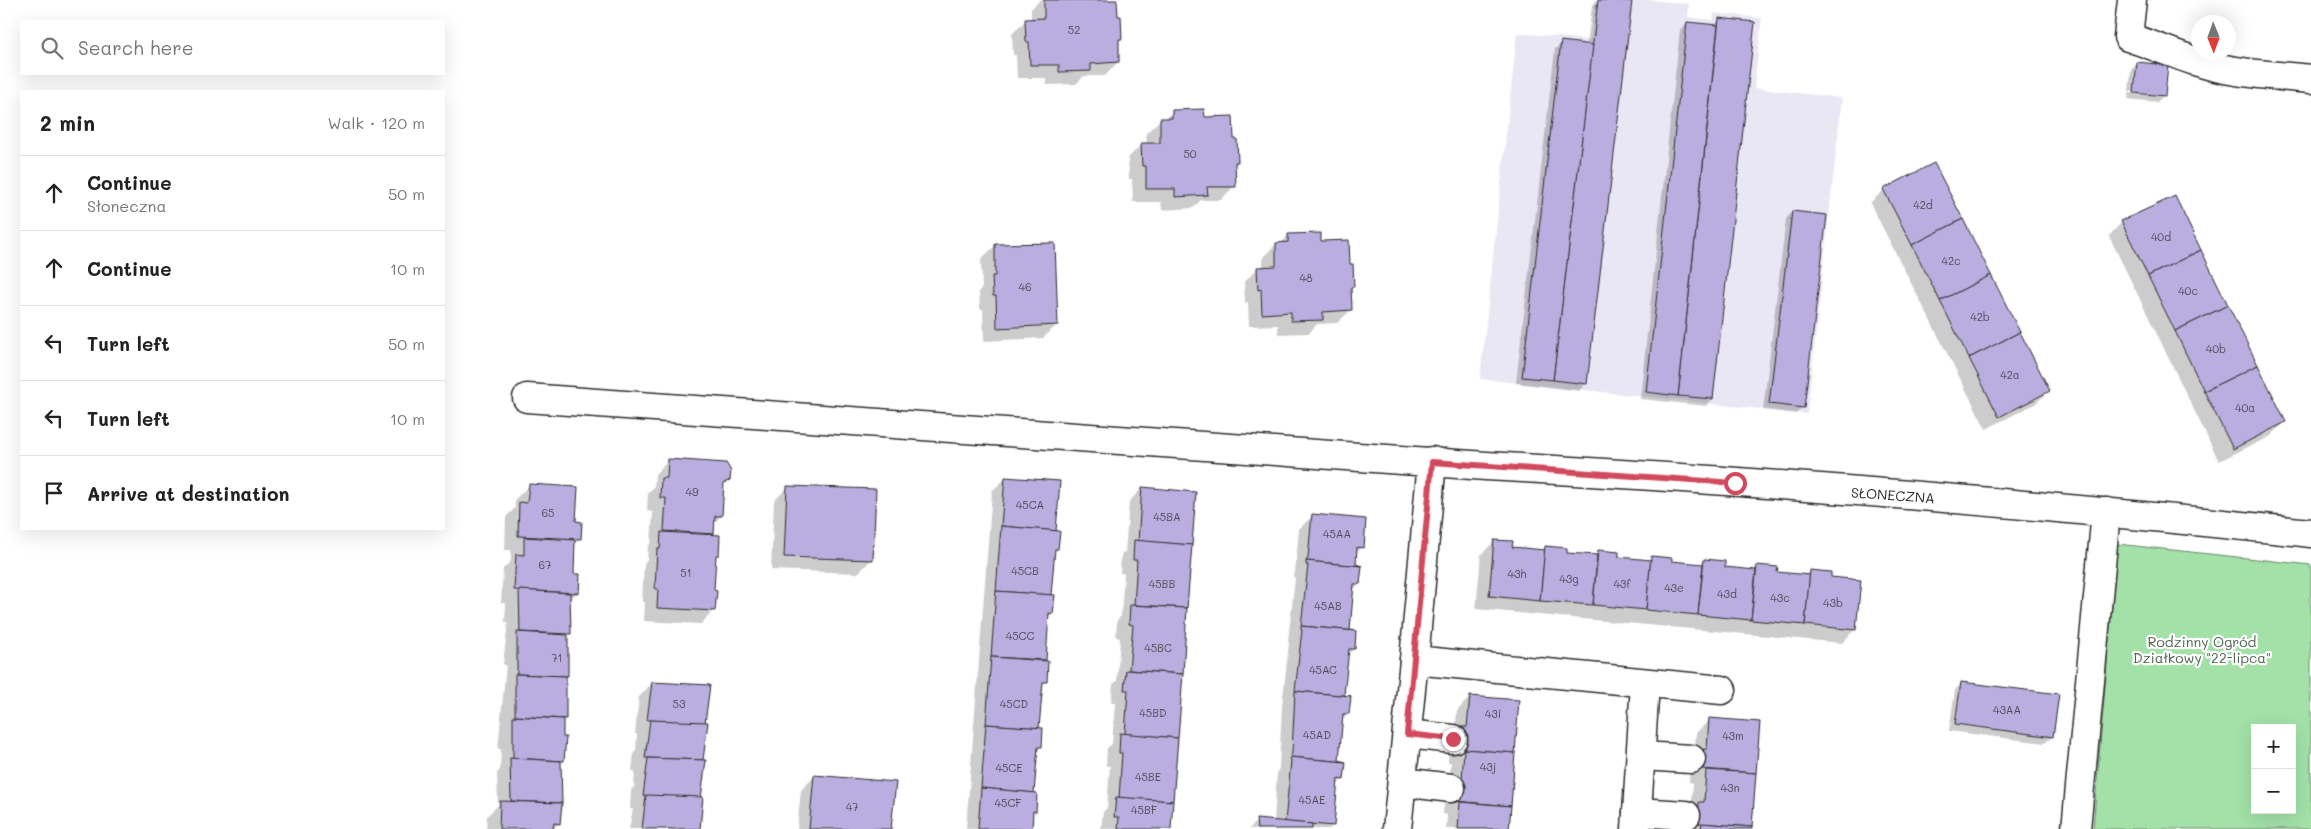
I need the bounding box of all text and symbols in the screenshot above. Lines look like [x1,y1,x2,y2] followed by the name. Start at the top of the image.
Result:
[2191,15,2236,60] north arrow
[20,20,445,75] search box
[1068,22,1080,37] house number: 52
[38,34,66,62] icon: search
[78,35,194,60] text: Search here
[40,109,95,136] text: 2 min
[327,112,425,133] text: Walk · 120 m
[1183,146,1197,161] house number: 50
[87,170,172,195] text: Continue
[40,179,68,207] icon: ahead
[388,183,425,204] text: 50 m
[87,195,166,216] text: Słoneczna
[1913,197,1933,212] house number: 42d
[2151,229,2171,244] house number: 40d
[1941,253,1961,268] house number: 42c
[40,254,68,282] icon: ahead
[87,256,172,281] text: Continue
[390,258,425,279] text: 10 m
[1299,270,1313,285] house number: 48
[1018,279,1032,294] house number: 46
[2178,283,2198,298] house number: 40c
[1970,309,1990,324] house number: 42b
[40,329,68,357] icon: left
[87,331,170,356] text: Turn left
[388,333,425,354] text: 50 m
[2206,341,2226,356] house number: 40b
[2000,367,2020,382] house number: 42a
[2235,400,2255,415] house number: 40a
[40,404,68,432] icon: left
[87,406,170,431] text: Turn left
[390,408,425,429] text: 10 m
[1724,472,1747,495] route start
[40,479,68,507] icon: arrive
[87,481,290,506] text: Arrive at destination
[1851,483,1935,507] street label: SŁONECZNA
[686,484,699,499] house number: 49
[1016,497,1044,512] house number: 45CA
[541,505,555,520] house number: 65
[1153,509,1181,524] house number: 45BA
[1323,526,1351,541] house number: 45AA
[539,557,551,572] house number: 67
[1011,563,1039,578] house number: 45CB
[680,565,692,580] house number: 51
[1507,566,1527,581] house number: 43h
[1559,571,1579,586] house number: 43g
[1149,576,1175,591] house number: 45BB
[1613,576,1631,591] house number: 43f
[1664,580,1684,595] house number: 43e
[1717,586,1737,601] house number: 43d
[1770,590,1790,605] house number: 43c
[1823,595,1843,610] house number: 43b
[1314,598,1342,613] house number: 45AB
[1006,628,1034,643] house number: 45CC
[2133,632,2271,667] park label: Rodzinny Ogród Działkowy "22-lipca"
[1144,640,1172,655] house number: 45BC
[551,650,563,665] house number: 71
[1309,662,1337,677] house number: 45AC
[673,696,686,711] house number: 53
[1000,696,1028,711] house number: 45CD
[1993,702,2021,717] house number: 43AA
[1139,705,1167,720] house number: 45BD
[1485,706,1501,721] house number: 43i
[2251,724,2296,814] map controls
[2251,724,2296,769] button: +
[1303,727,1331,742] house number: 45AD
[1442,728,1465,751] route end
[1722,728,1744,743] house number: 43m
[1480,759,1496,774] house number: 43j
[995,760,1023,775] house number: 45CE
[1135,769,1161,784] house number: 45BE
[2251,769,2296,814] button: −
[1721,780,1740,795] house number: 43n
[1299,792,1325,807] house number: 45AE
[995,795,1021,810] house number: 45CF
[846,799,858,814] house number: 47
[1131,802,1157,817] house number: 45BF

